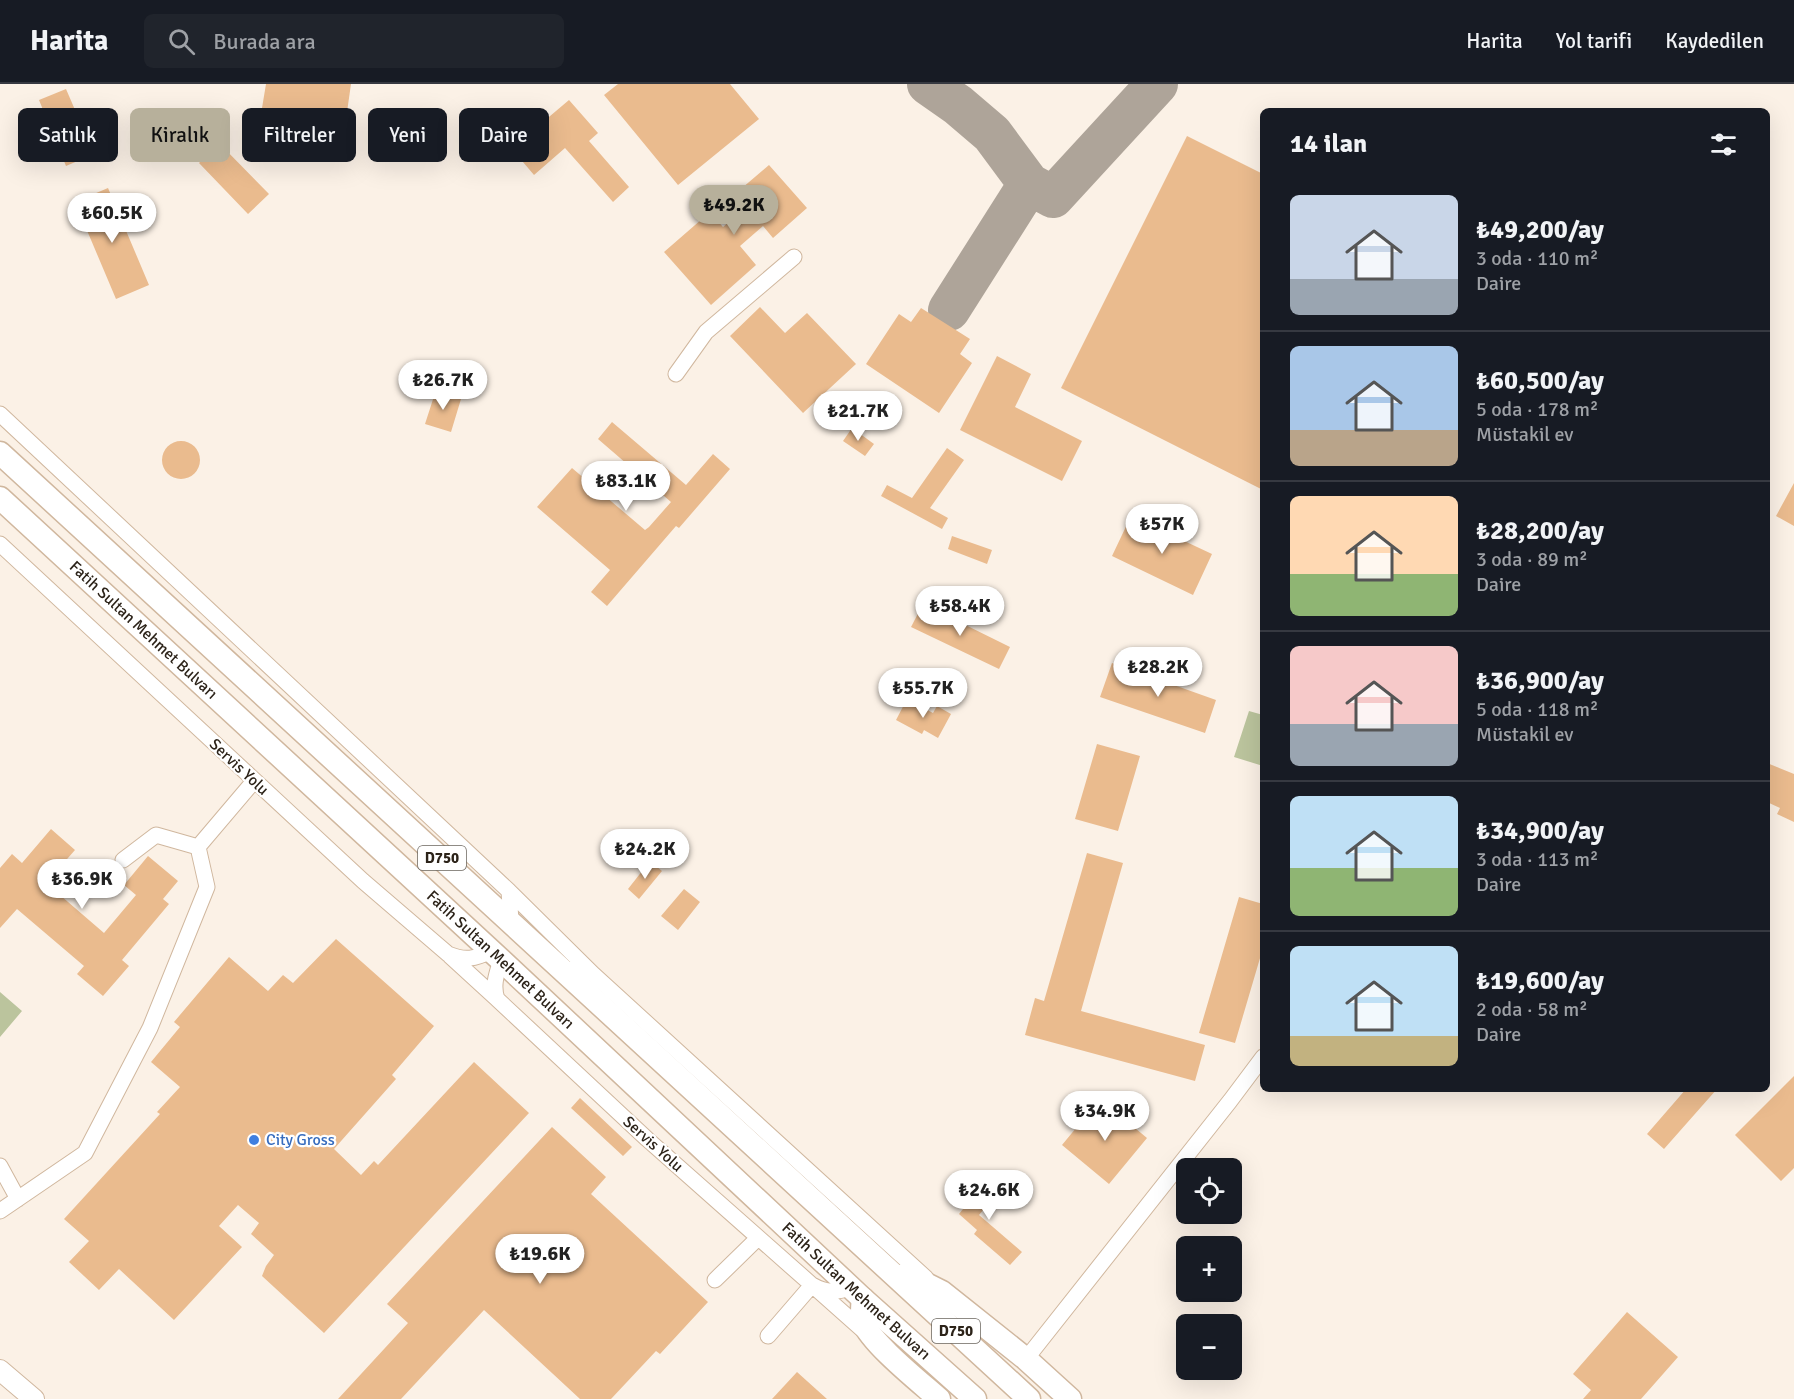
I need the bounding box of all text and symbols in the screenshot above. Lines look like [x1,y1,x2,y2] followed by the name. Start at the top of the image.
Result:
[144,14,564,68] search box
[30,24,108,58] text: Harita
[165,25,198,58] icon: search
[213,28,316,55] text: Burada ara
[1466,28,1523,54] text: Harita
[1556,28,1632,54] text: Yol tarifi
[1665,28,1764,54] text: Kaydedilen
[18,108,118,162] chip: Satılık
[130,108,230,162] chip: Kiralık
[242,108,356,162] chip: Filtreler
[368,108,447,162] chip: Yeni
[459,108,549,162] chip: Daire
[1290,128,1367,160] text: 14 ilan
[1707,128,1740,161] icon: filters
[685,185,783,236] pin: ₺49.2K
[703,192,765,217] text: ₺49.2K
[63,193,161,244] pin: ₺60.5K
[81,200,143,225] text: ₺60.5K
[1476,214,1604,246] text: ₺49,200/ay
[1338,219,1410,291] icon: home
[1476,246,1598,271] text: 3 oda · 110 m²
[1476,271,1521,296] text: Daire
[394,360,492,411] pin: ₺26.7K
[1476,365,1604,397] text: ₺60,500/ay
[412,367,474,392] text: ₺26.7K
[1338,370,1410,442] icon: home
[809,391,907,442] pin: ₺21.7K
[1476,397,1598,422] text: 5 oda · 178 m²
[827,398,889,423] text: ₺21.7K
[1476,422,1573,447] text: Müstakil ev
[577,461,675,512] pin: ₺83.1K
[595,468,657,493] text: ₺83.1K
[1126,504,1198,555] pin: ₺57K
[1140,511,1184,536] text: ₺57K
[1476,515,1604,547] text: ₺28,200/ay
[1338,520,1410,592] icon: home
[1476,547,1588,572] text: 3 oda · 89 m²
[65,557,222,704] street label: Fatih Sultan Mehmet Bulvarı
[1476,572,1521,597] text: Daire
[911,586,1009,637] pin: ₺58.4K
[929,593,991,618] text: ₺58.4K
[1109,647,1207,698] pin: ₺28.2K
[1127,654,1189,679] text: ₺28.2K
[1476,665,1604,697] text: ₺36,900/ay
[874,668,972,719] pin: ₺55.7K
[1338,670,1410,742] icon: home
[892,675,954,700] text: ₺55.7K
[1476,697,1598,722] text: 5 oda · 118 m²
[1476,722,1573,747] text: Müstakil ev
[205,734,273,800] street label: Servis Yolu
[1476,815,1604,847] text: ₺34,900/ay
[1338,820,1410,892] icon: home
[596,829,694,880] pin: ₺24.2K
[614,836,676,861] text: ₺24.2K
[418,846,466,870] road number: D750
[1476,847,1598,872] text: 3 oda · 113 m²
[33,859,131,910] pin: ₺36.9K
[51,866,113,891] text: ₺36.9K
[1476,872,1521,897] text: Daire
[422,886,579,1033] street label: Fatih Sultan Mehmet Bulvarı
[1476,965,1604,997] text: ₺19,600/ay
[1338,970,1410,1042] icon: home
[1476,997,1588,1022] text: 2 oda · 58 m²
[1476,1022,1521,1047] text: Daire
[1056,1091,1154,1142] pin: ₺34.9K
[1074,1098,1136,1123] text: ₺34.9K
[619,1112,687,1176] street label: Servis Yolu
[266,1130,335,1150] place label: City Gross
[247,1133,261,1147] marker: City Gross
[1176,1158,1242,1380] map controls
[1176,1158,1242,1224] button: locate
[940,1170,1038,1221] pin: ₺24.6K
[958,1177,1020,1202] text: ₺24.6K
[777,1218,934,1364] street label: Fatih Sultan Mehmet Bulvarı
[491,1234,589,1285] pin: ₺19.6K
[1176,1236,1242,1302] button: +
[509,1241,571,1266] text: ₺19.6K
[1176,1314,1242,1380] button: −
[932,1319,980,1343] road number: D750

